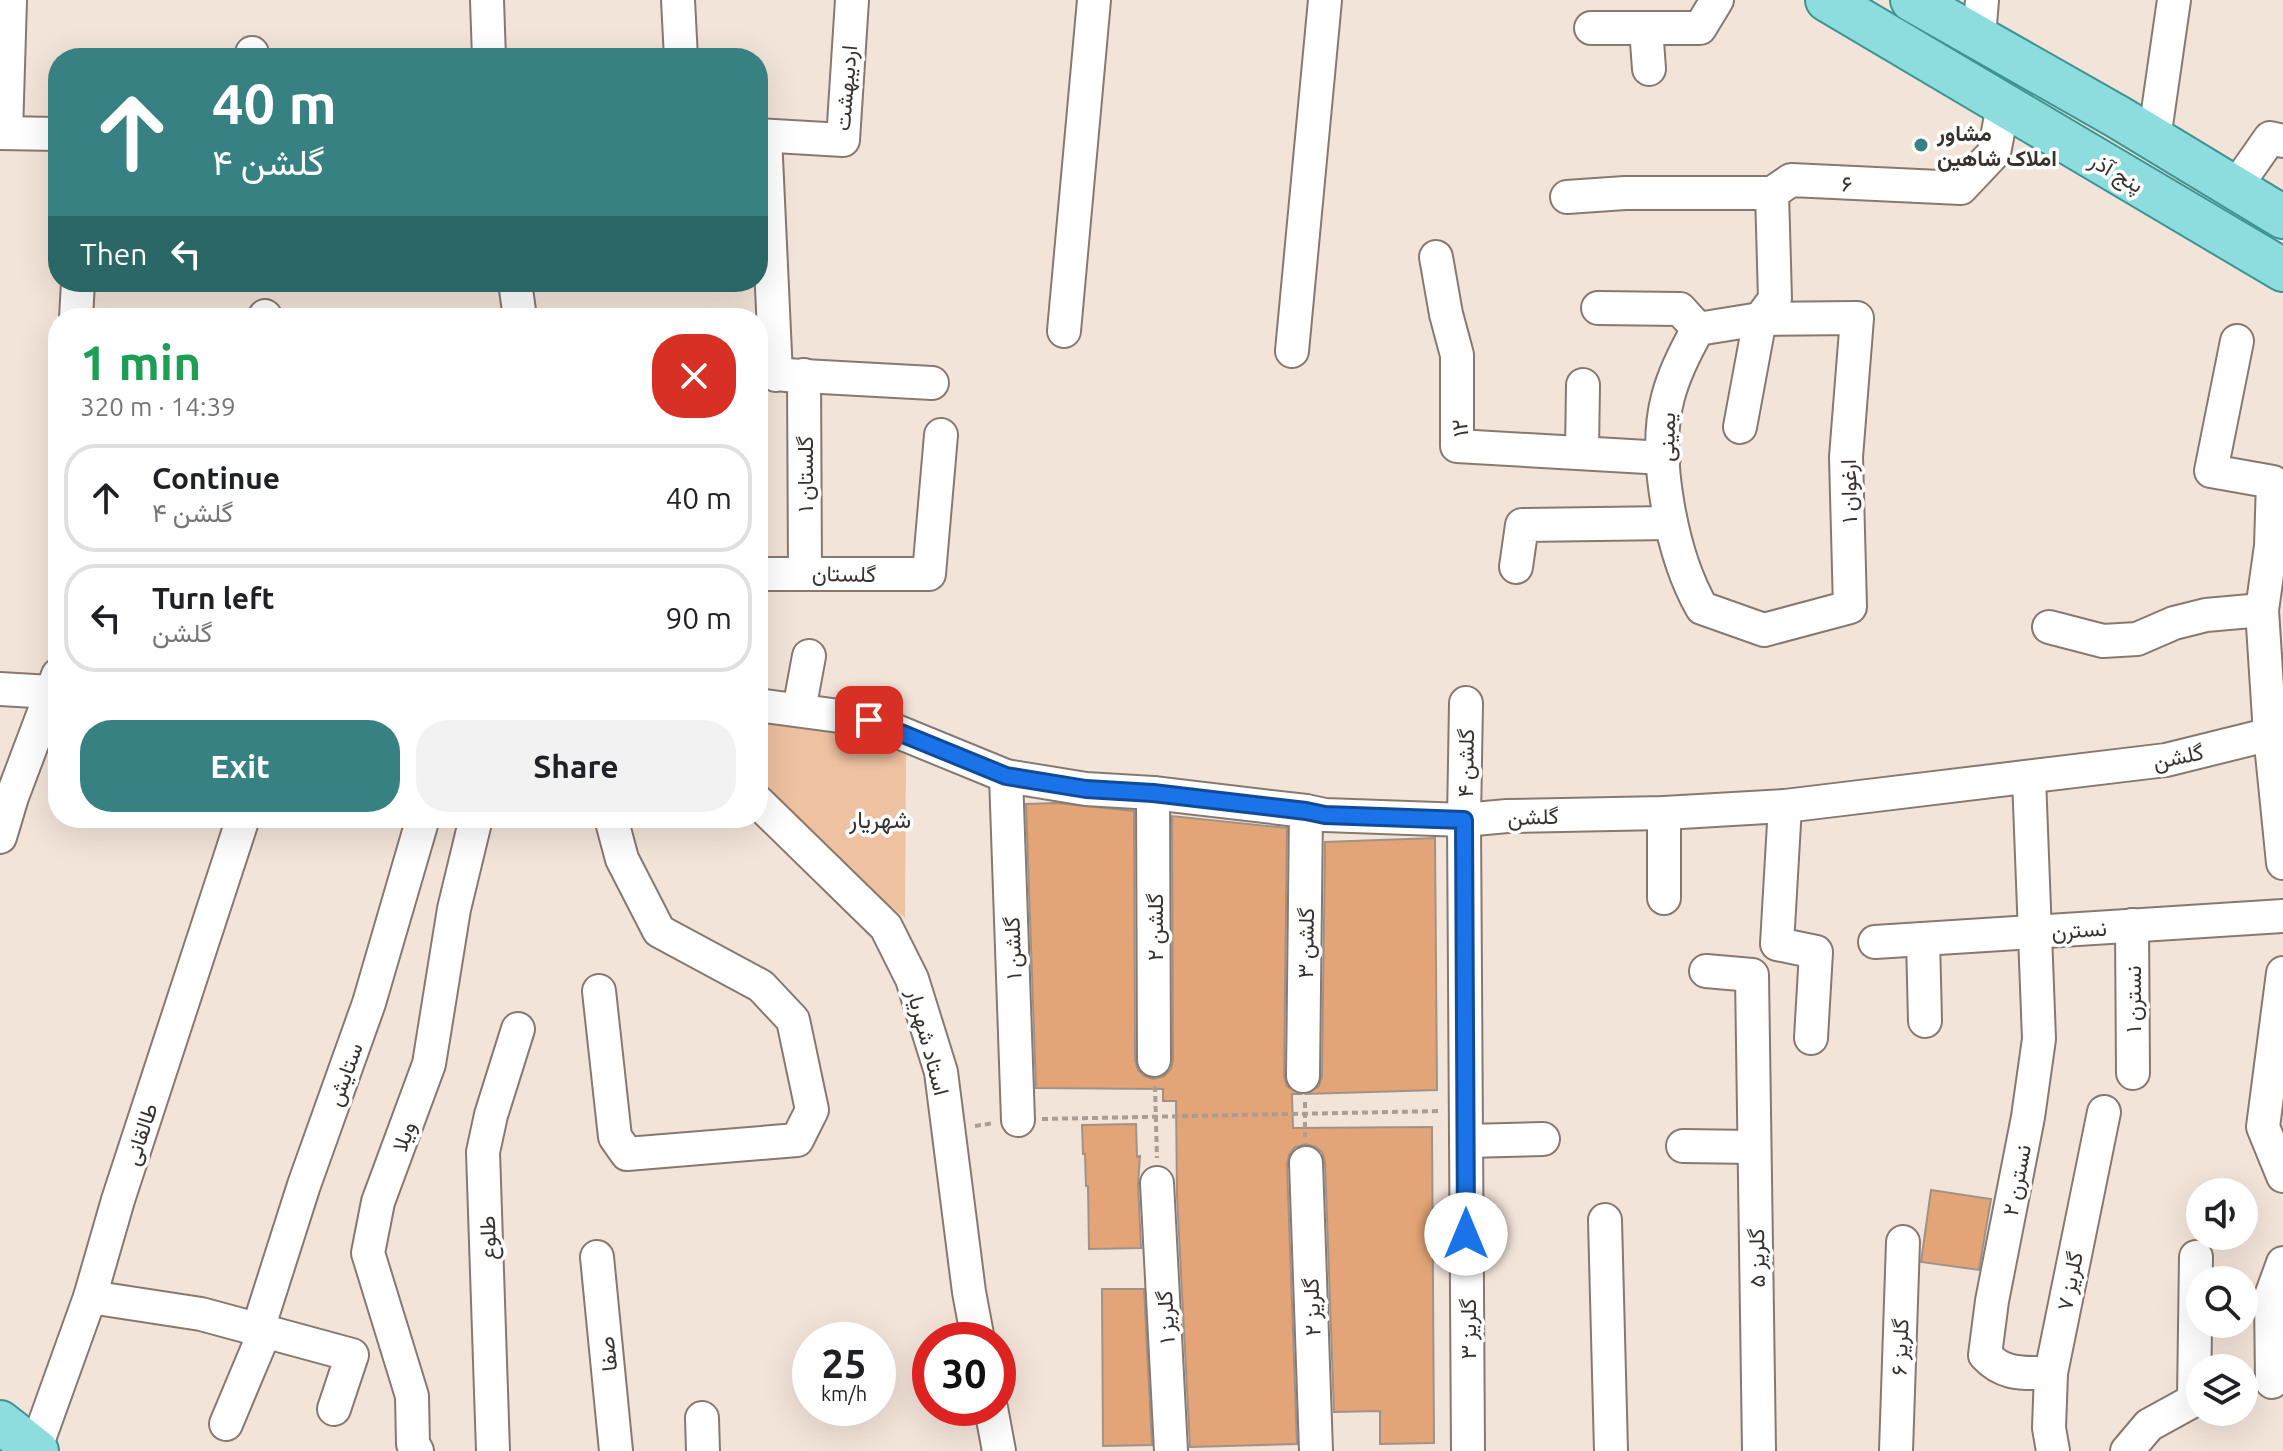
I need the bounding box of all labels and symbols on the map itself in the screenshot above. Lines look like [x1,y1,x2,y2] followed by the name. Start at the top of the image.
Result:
[829,44,863,132] street label: اردیبهشت
[1936,120,2057,172] place label: مشاور املاک شاهین
[1912,136,1930,154] marker: مشاور املاک شاهین
[2083,146,2148,200] street label: پنج آذر
[1841,170,1853,196] street label: ۶
[1653,412,1681,462] street label: یمینی
[1446,418,1472,438] street label: ۱۲
[792,436,818,512] street label: گلستان ۱
[1835,459,1863,523] street label: ارغوان ۱
[812,560,877,587] street label: گلستان
[835,686,903,754] pin
[1452,728,1480,798] street label: گلشن ۴
[2150,738,2206,776] street label: گلشن
[1507,803,1559,831] street label: گلشن
[848,806,911,835] district label: شهریار
[1142,893,1169,961] street label: گلشن ۲
[1292,907,1320,979] street label: گلشن ۳
[2050,915,2108,945] street label: نسترن
[998,916,1028,980] street label: گلشن ۱
[2120,966,2147,1032] street label: نسترن ۱
[901,985,955,1098] street label: استاد شهریار
[321,1039,369,1110] street label: ستایش
[118,1100,164,1169] street label: طالقانی
[386,1118,422,1155] street label: ویلا
[1997,1142,2037,1218] street label: نسترن ۲
[1424,1192,1508,1276] position arrow
[474,1215,503,1261] street label: طلوع
[1743,1228,1771,1288] street label: گلریز ۵
[2051,1249,2089,1313] street label: گلریز ۷
[1297,1277,1327,1336] street label: گلریز ۲
[1151,1290,1181,1344] street label: گلریز ۱
[1455,1298,1482,1359] street label: گلریز ۳
[1886,1318,1914,1376] street label: گلریز ۶
[912,1322,1016,1426] speed limit sign: 30
[593,1335,621,1373] street label: صفا

